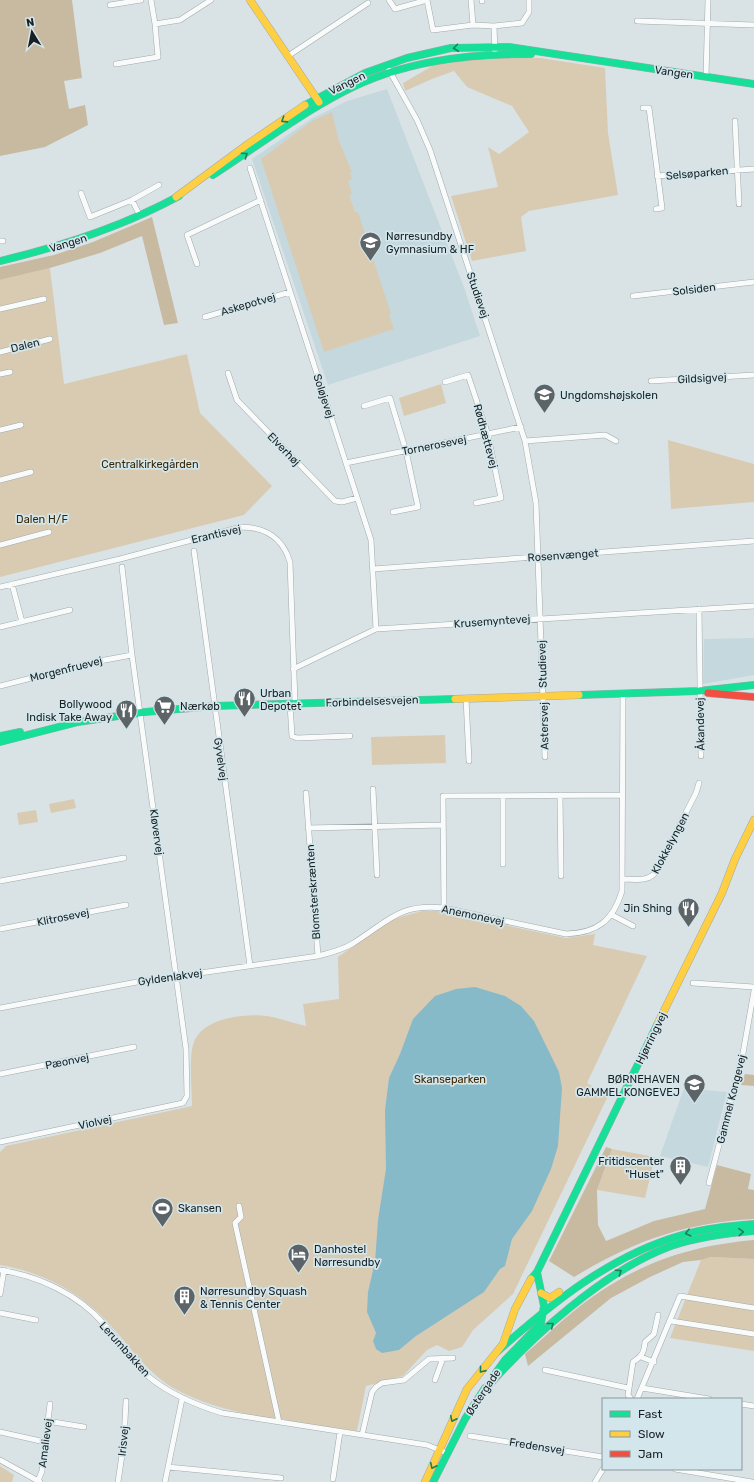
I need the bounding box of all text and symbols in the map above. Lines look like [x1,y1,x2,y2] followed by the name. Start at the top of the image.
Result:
[12,12,52,52] north arrow
[25,16,35,30] text: N
[453,43,459,52] one-way arrow
[654,63,694,82] street label: Vangen
[327,69,367,98] street label: Vangen
[281,115,288,122] one-way arrow
[241,152,248,160] one-way arrow
[665,164,729,183] street label: Selsøparken
[357,229,383,262] school or university icon: Nørresundby Gymnasium & HF
[386,230,474,256] place label: Nørresundby Gymnasium & HF
[48,232,89,255] street label: Vangen
[464,270,492,320] street label: Studievej
[672,280,716,299] street label: Solsiden
[219,290,277,319] street label: Askepotvej
[9,336,41,355] street label: Dalen
[677,371,727,386] street label: Gildsigvej
[310,372,337,420] street label: Soløjevej
[532,382,558,415] school or university icon: Ungdomshøjskolen
[560,389,658,402] place label: Ungdomshøjskolen
[471,403,500,470] street label: Rødhættevej
[265,430,303,469] street label: Elverhøj
[401,433,468,458] street label: Tornerosevej
[101,458,199,471] park label: Centralkirkegården
[16,513,68,526] park label: Dalen H/F
[190,522,242,547] street label: Erantisvej
[527,546,600,564] street label: Rosenvænget
[453,612,531,631] street label: Krusemyntevej
[535,640,550,688] street label: Studievej
[29,654,104,685] street label: Morgenfruevej
[232,686,258,719] restaurant icon: Urban Depotet
[260,687,302,713] place label: Urban Depotet
[152,693,178,726] supermarket icon: Nærkøb
[325,693,419,710] street label: Forbindelsesvejen
[114,697,140,730] restaurant icon: Bollywood Indisk Take Away
[694,697,707,751] street label: Åkandevej
[26,698,112,724] place label: Bollywood Indisk Take Away
[180,700,220,713] place label: Nærkøb
[538,702,551,750] street label: Astersvej
[211,737,230,782] street label: Gyvelvej
[147,808,166,856] street label: Kløvervej
[649,810,692,876] street label: Klokkelyngen
[304,844,323,940] street label: Blomsterskrænten
[675,895,701,928] restaurant icon: Jin Shing
[624,902,672,915] place label: Jin Shing
[440,903,506,929] street label: Anemonevej
[36,906,91,929] street label: Klitrosevej
[137,967,203,988] street label: Gyldenlakvej
[633,1010,670,1066] street label: Hjørringvej
[44,1051,90,1072] street label: Pæonvej
[714,1053,749,1145] street label: Gammel Kongevej
[682,1072,708,1105] school or university icon: BØRNEHAVEN GAMMEL KONGEVEJ
[414,1073,486,1086] park label: Skanseparken
[576,1073,680,1099] place label: BØRNEHAVEN GAMMEL KONGEVEJ
[77,1113,113,1132] street label: Violvej
[667,1154,693,1187] building icon: Fritidscenter "Huset"
[598,1155,665,1181] place label: Fritidscenter "Huset"
[150,1195,176,1228] sports icon: Skansen
[178,1202,222,1215] place label: Skansen
[738,1227,744,1236] one-way arrow
[685,1228,692,1237] one-way arrow
[285,1242,311,1275] hotel icon: Danhostel Nørresundby
[314,1243,380,1269] place label: Danhostel Nørresundby
[615,1269,622,1277] one-way arrow
[172,1284,198,1317] building icon: Nørresundby Squash & Tennis Center
[200,1285,307,1311] place label: Nørresundby Squash & Tennis Center
[97,1319,153,1379] street label: Lerumbakken
[546,1323,553,1330] one-way arrow
[480,1365,487,1372] one-way arrow
[463,1367,504,1418] street label: Østergade
[602,1398,742,1470] legend
[638,1407,662,1421] text: Fast
[450,1415,458,1423] one-way arrow
[36,1418,55,1468] street label: Amalievej
[115,1425,132,1457] street label: Irisvej
[638,1427,665,1441] text: Slow
[508,1436,566,1457] street label: Fredensvej
[638,1447,663,1461] text: Jam
[430,1462,438,1469] one-way arrow

